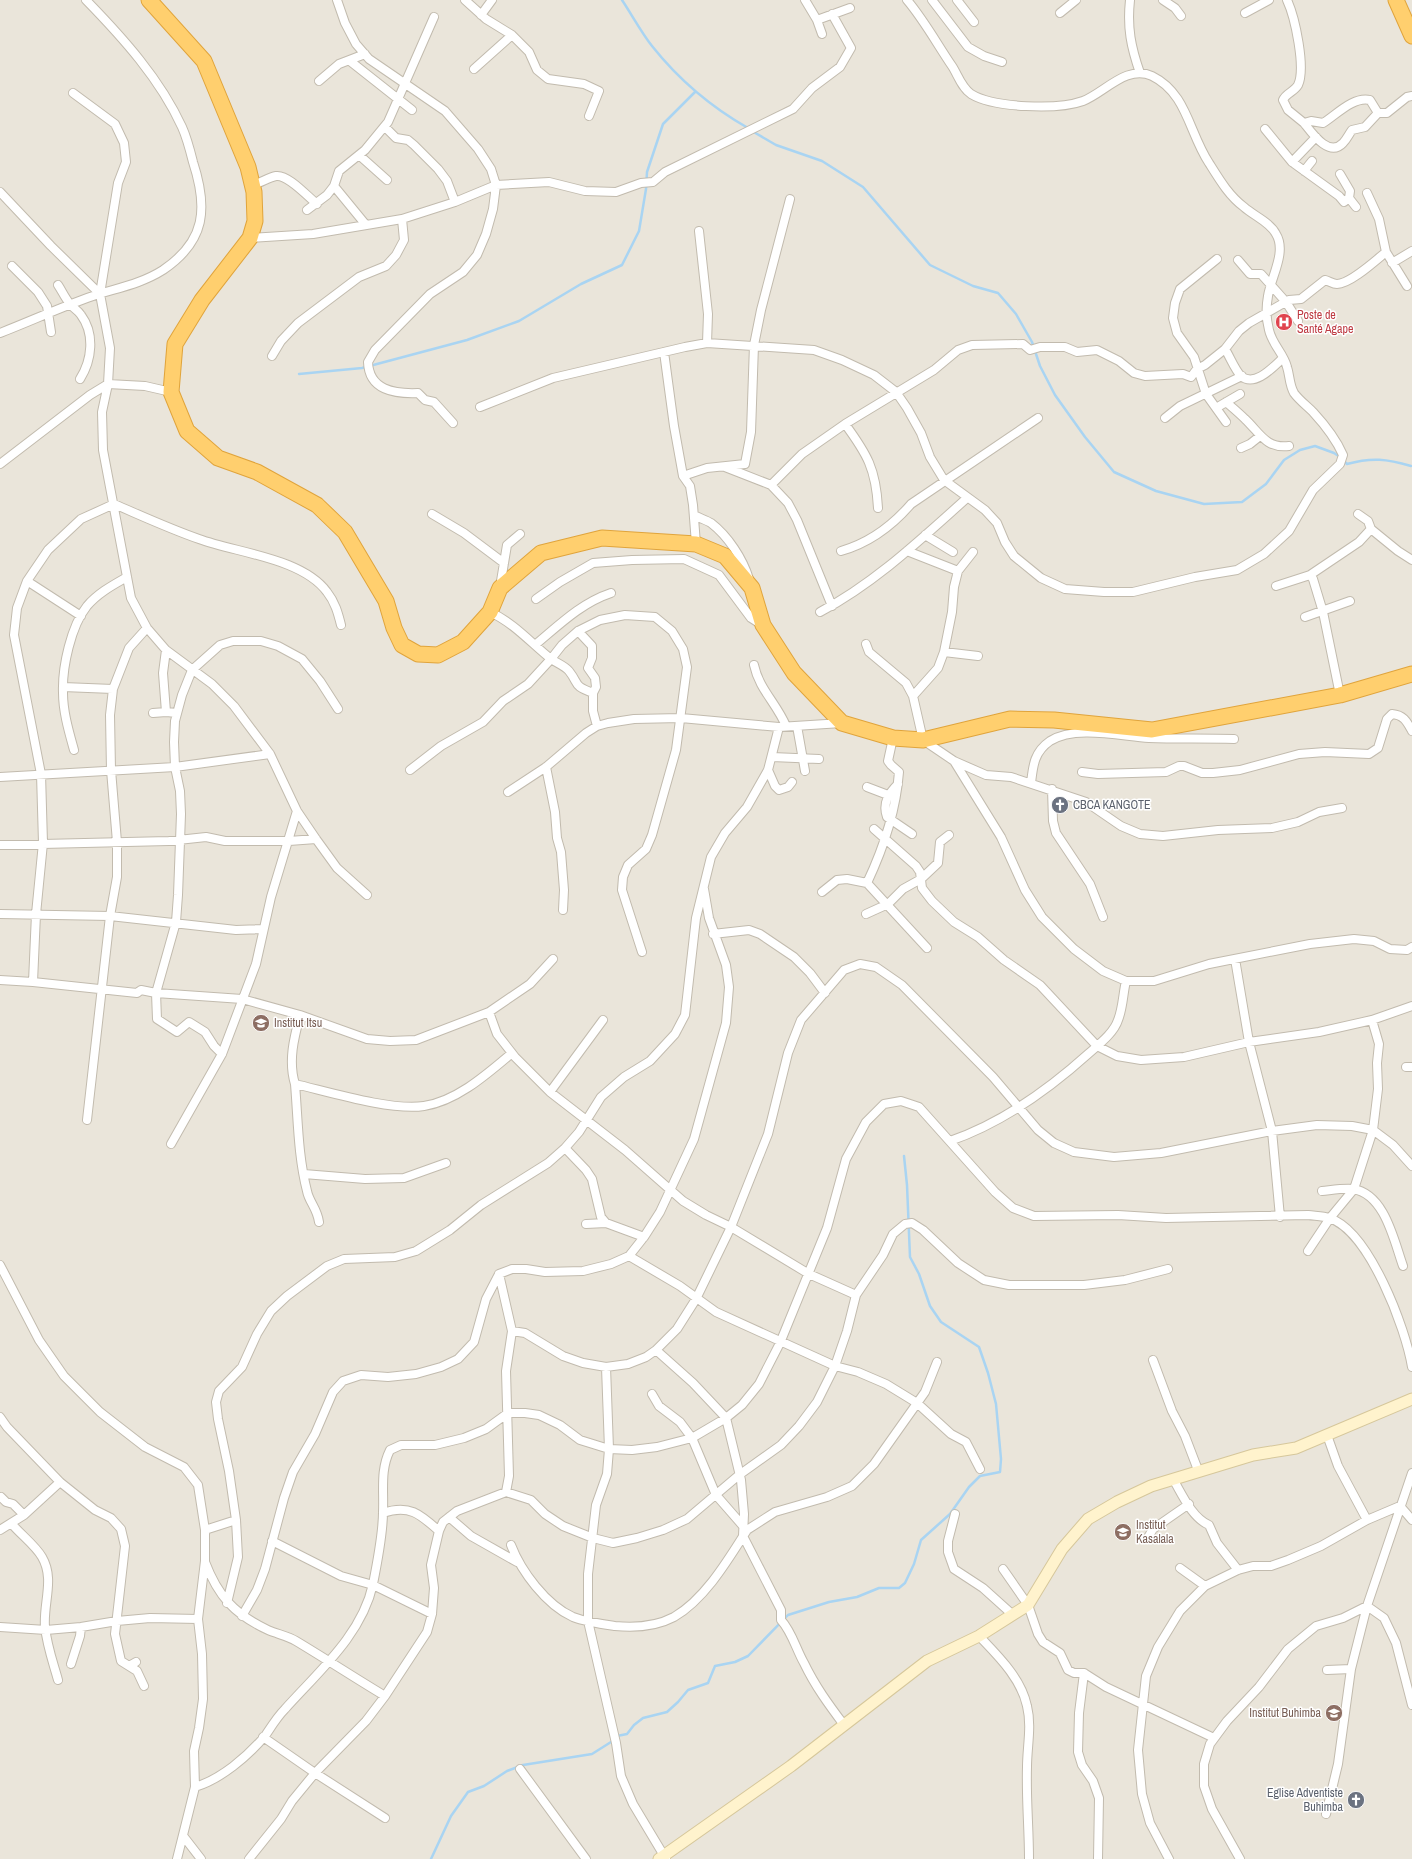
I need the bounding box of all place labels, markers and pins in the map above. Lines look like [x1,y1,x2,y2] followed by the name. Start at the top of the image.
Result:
[1297,307,1353,337] place label: Poste de Santé Agape
[1274,312,1294,332] hospital icon: Poste de Santé Agape
[1050,795,1070,815] church icon: CBCA KANGOTE
[1073,797,1151,813] place label: CBCA KANGOTE
[251,1013,271,1033] school or university icon: Institut Itsu
[274,1015,322,1031] place label: Institut Itsu
[1136,1517,1174,1547] place label: Institut Kasalala
[1113,1522,1133,1542] school or university icon: Institut Kasalala
[1324,1703,1344,1723] school or university icon: Institut Buhimba
[1249,1705,1322,1721] place label: Institut Buhimba
[1267,1785,1344,1815] place label: Eglise Adventiste Buhimba
[1346,1790,1366,1810] church icon: Eglise Adventiste Buhimba

